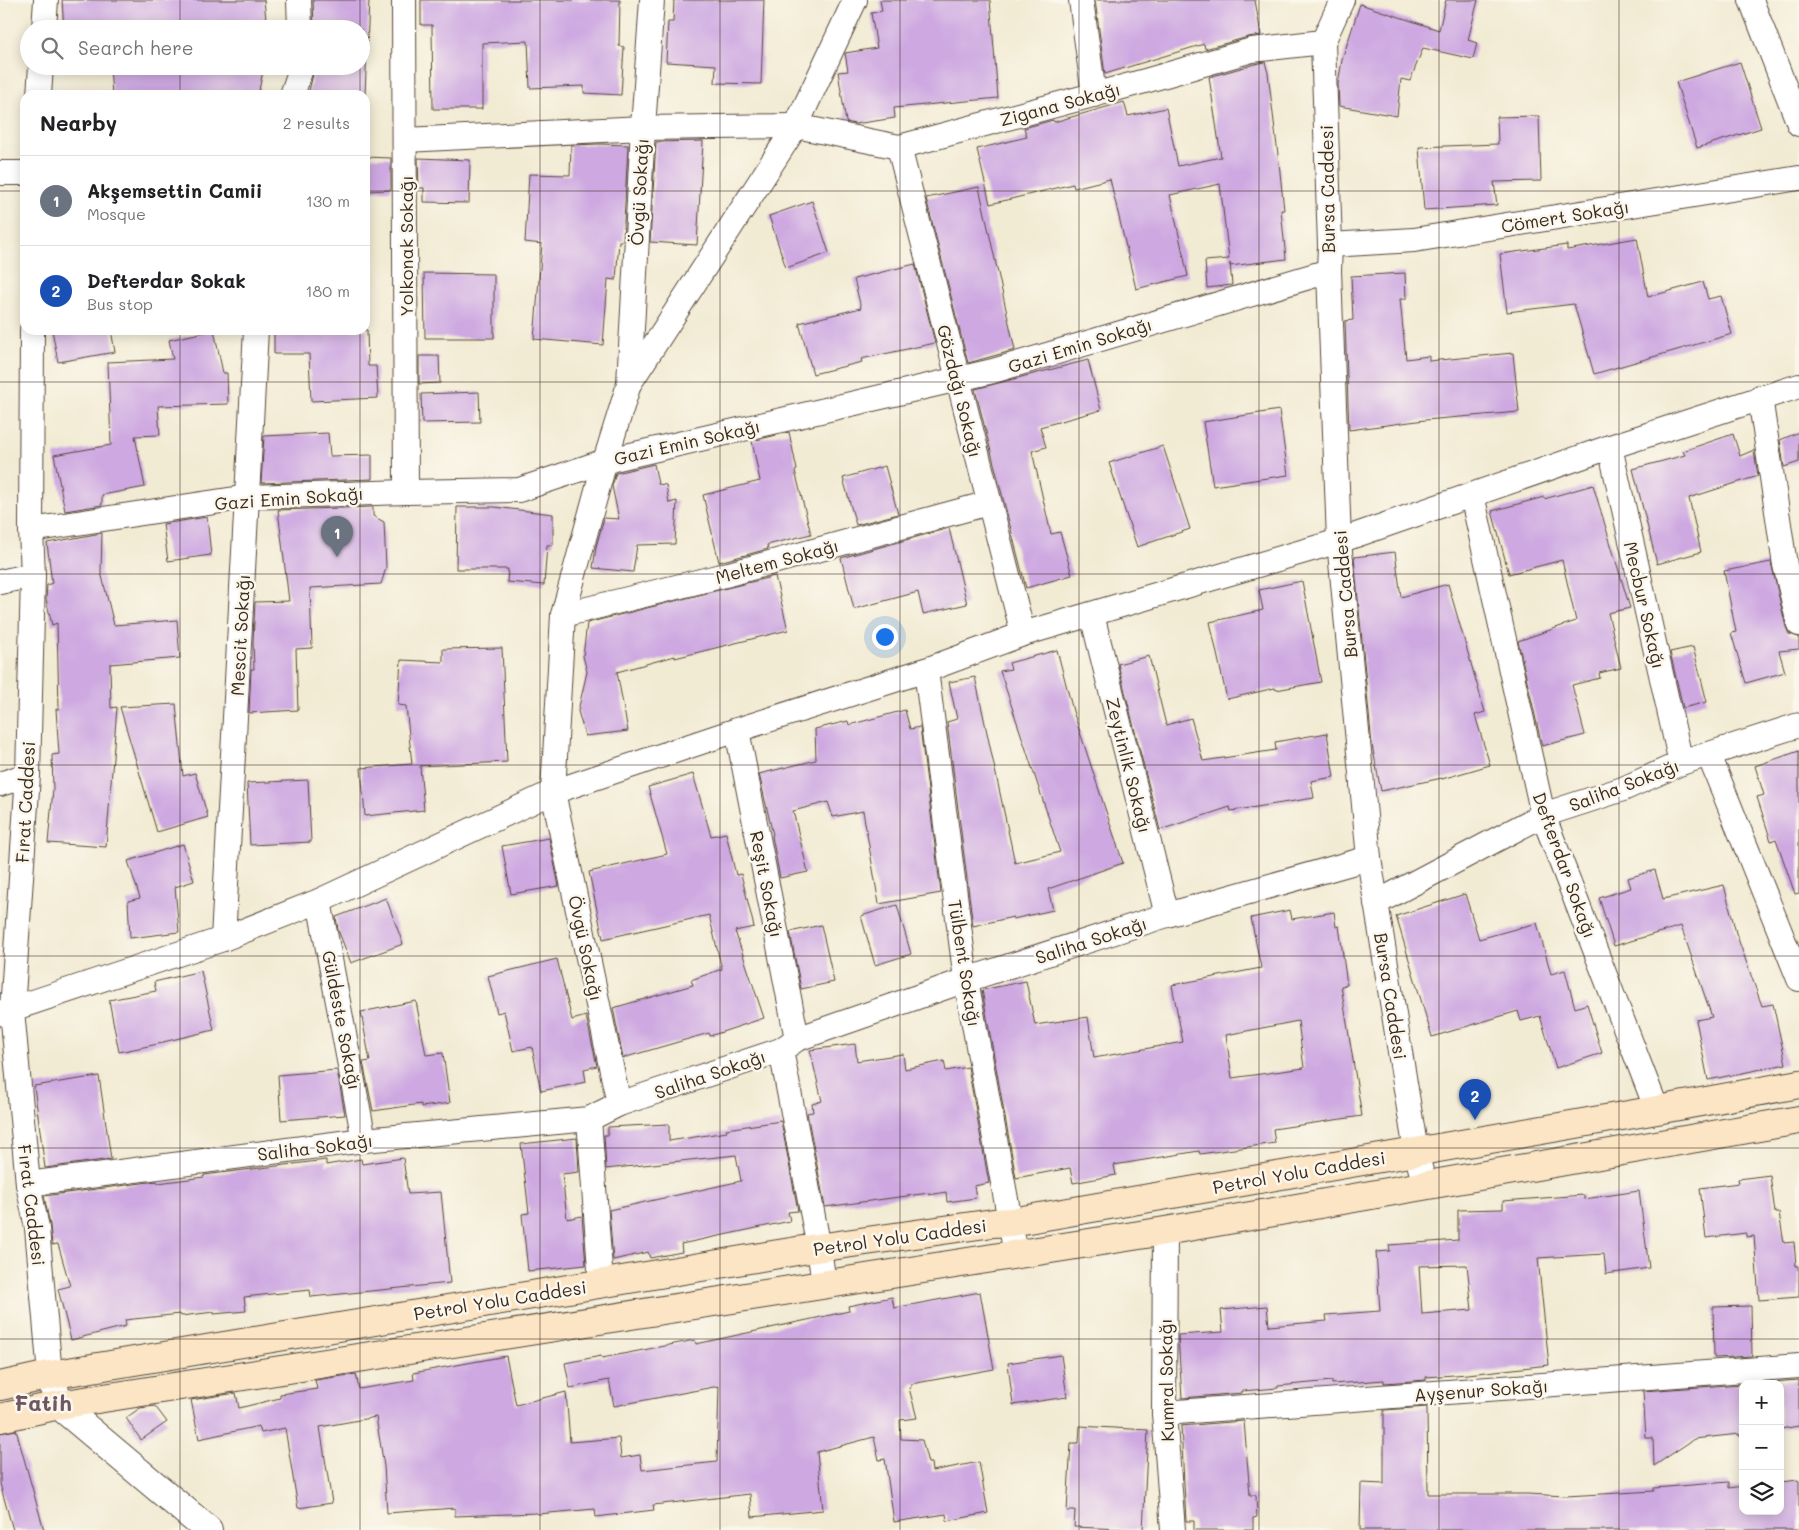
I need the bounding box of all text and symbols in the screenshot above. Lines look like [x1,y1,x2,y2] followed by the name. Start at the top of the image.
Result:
[20,20,370,75] search box
[38,34,66,62] icon: search
[78,35,194,60] text: Search here
[997,76,1123,132] street label: Zigana Sokağı
[40,109,117,136] text: Nearby
[283,112,350,133] text: 2 results
[1314,125,1340,253] street label: Bursa Caddesi
[624,138,654,246] street label: Övgü Sokağı
[394,175,418,317] street label: Yolkonak Sokağı
[87,178,263,203] text: Akşemsettin Camii
[52,190,60,211] text: 1
[306,190,350,211] text: 130 m
[1499,194,1631,238] street label: Cömert Sokağı
[87,203,146,224] text: Mosque
[87,268,246,293] text: Defterdar Sokak
[52,280,60,301] text: 2
[305,280,350,301] text: 180 m
[87,293,153,314] text: Bus stop
[1005,312,1155,378] street label: Gazi Emin Sokağı
[932,322,988,460] street label: Gözdağı Sokağı
[612,414,762,470] street label: Gazi Emin Sokağı
[214,481,364,515] street label: Gazi Emin Sokağı
[321,516,353,557] pin: 1
[1327,529,1363,659] street label: Bursa Caddesi
[713,533,841,589] street label: Meltem Sokağı
[1619,539,1671,671] street label: Mecbur Sokağı
[225,574,255,696] street label: Mescit Sokağı
[872,624,898,650] your location
[1101,695,1157,835] street label: Zeytinlik Sokağı
[10,740,40,864] street label: Fırat Caddesi
[1565,753,1683,817] street label: Saliha Sokağı
[1527,789,1603,941] street label: Defterdar Sokağı
[745,829,789,939] street label: Reşit Sokağı
[563,893,609,1003] street label: Övgü Sokağı
[943,898,987,1028] street label: Tülbent Sokağı
[1032,911,1150,969] street label: Saliha Sokağı
[1369,931,1413,1061] street label: Bursa Caddesi
[317,948,367,1092] street label: Güldeste Sokağı
[651,1044,769,1104] street label: Saliha Sokağı
[1459,1079,1491,1120] pin: 2
[256,1128,374,1166] street label: Saliha Sokağı
[13,1143,51,1267] street label: Fırat Caddesi
[1211,1145,1387,1199] street label: Petrol Yolu Caddesi
[812,1213,988,1261] street label: Petrol Yolu Caddesi
[412,1274,588,1326] street label: Petrol Yolu Caddesi
[1153,1318,1179,1442] street label: Kumral Sokağı
[1413,1373,1549,1407] street label: Ayşenur Sokağı
[1739,1380,1784,1515] map controls
[1739,1380,1784,1425] button: +
[14,1388,72,1417] district label: Fatih
[1739,1425,1784,1470] button: −
[1739,1470,1784,1515] button: layers

